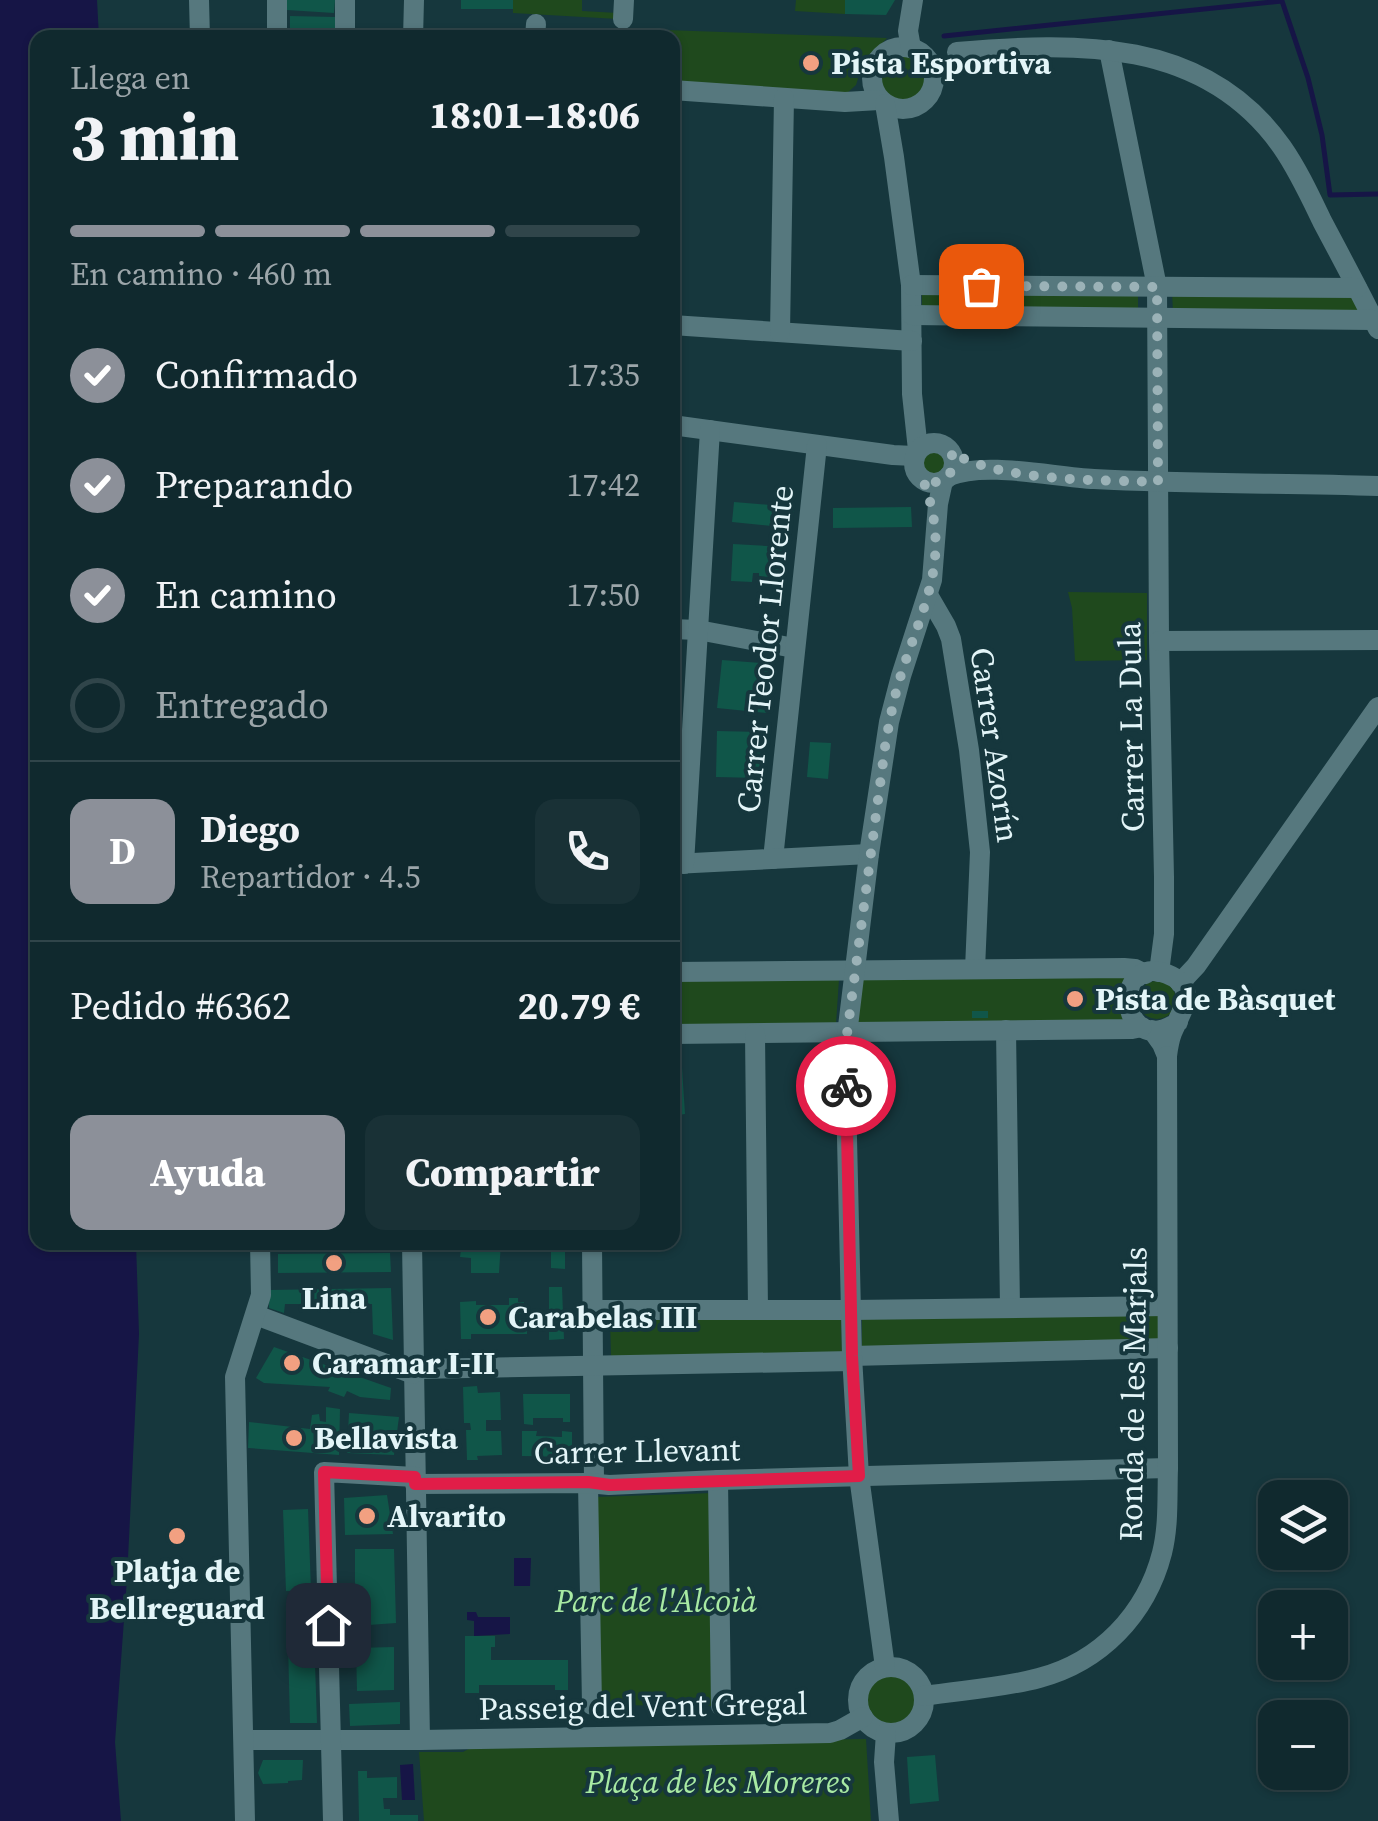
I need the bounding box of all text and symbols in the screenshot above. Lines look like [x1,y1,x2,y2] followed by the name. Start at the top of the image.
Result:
[831,41,1052,85] place label: Pista Esportiva
[800,52,822,74] marker: Pista Esportiva
[70,56,190,100] text: Llega en
[429,89,640,141] text: 18:01–18:06
[70,93,240,182] text: 3 min
[939,244,1024,329] pin
[70,252,332,296] text: En camino · 460 m
[954,259,1009,314] icon: bag
[70,348,125,403] icon: check
[155,349,358,401] text: Confirmado
[566,353,640,397] text: 17:35
[70,458,125,513] icon: check
[155,459,353,511] text: Preparando
[566,463,640,507] text: 17:42
[726,483,804,815] street label: Carrer Teodor Llorente
[70,568,125,623] icon: check
[155,569,337,621] text: En camino
[566,573,640,617] text: 17:50
[1107,621,1155,832] street label: Carrer La Dula
[960,645,1030,845] street label: Carrer Azorín
[155,679,329,731] text: Entregado
[535,799,640,904] button: phone
[200,803,300,855] text: Diego
[109,825,136,877] text: D
[200,855,421,899] text: Repartidor · 4.5
[1095,977,1336,1021] place label: Pista de Bàsquet
[70,980,291,1032] text: Pedido #6362
[517,980,640,1032] text: 20.79 €
[1064,988,1086,1010] marker: Pista de Bàsquet
[796,1036,896,1136] courier
[819,1059,874,1114] icon: bike
[70,1115,345,1230] button: Ayuda
[365,1115,640,1230] button: Compartir
[1108,1246,1158,1542] street label: Ronda de les Marjals
[323,1252,345,1274] marker: Lina
[301,1276,368,1320] place label: Lina
[508,1295,697,1339] place label: Carabelas III
[477,1306,499,1328] marker: Carabelas III
[312,1341,495,1385] place label: Caramar I-II
[281,1352,303,1374] marker: Caramar I-II
[314,1416,459,1460] place label: Bellavista
[283,1427,305,1449] marker: Bellavista
[533,1427,741,1475] street label: Carrer Llevant
[1258,1480,1348,1790] map controls
[1258,1480,1348,1570] button: layers
[387,1494,506,1538] place label: Alvarito
[356,1505,378,1527] marker: Alvarito
[166,1525,188,1547] marker: Platja de Bellreguard
[89,1549,265,1630] place label: Platja de Bellreguard
[554,1579,758,1623] park label: Parc de l'Alcoià
[286,1583,371,1668] pin
[1258,1590,1348,1680] button: +
[301,1598,356,1653] icon: home
[478,1681,808,1731] street label: Passeig del Vent Gregal
[1258,1700,1348,1790] button: −
[585,1760,851,1804] park label: Plaça de les Moreres

